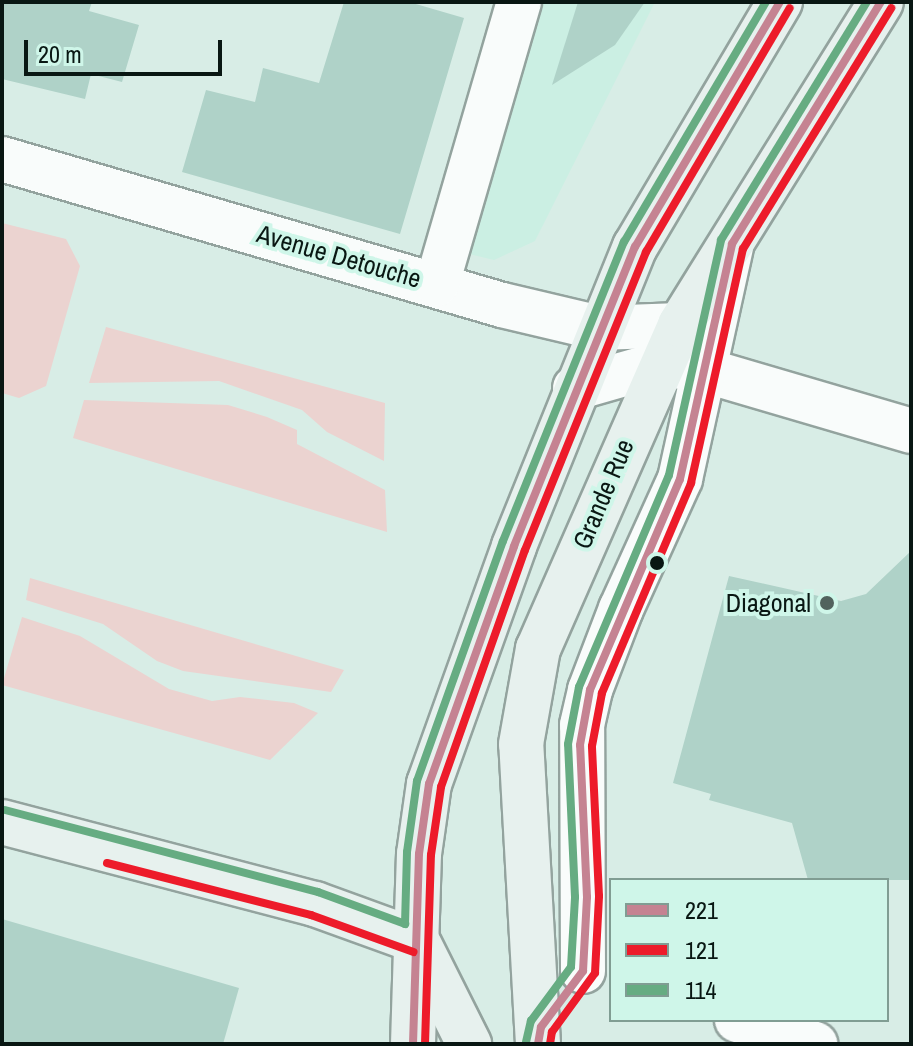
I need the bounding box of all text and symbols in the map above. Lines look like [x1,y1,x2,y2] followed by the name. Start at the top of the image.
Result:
[28,24,226,74] scale bar
[38,38,82,70] text: 20 m
[253,218,425,294] street label: Avenue Detouche
[566,434,640,554] street label: Grande Rue
[649,555,665,571] unlabelled marker
[726,587,811,619] place label: Diagonal
[818,594,836,612] marker: Diagonal
[609,878,889,1022] legend
[685,894,718,926] text: 221
[685,934,718,966] text: 121
[685,974,716,1006] text: 114

